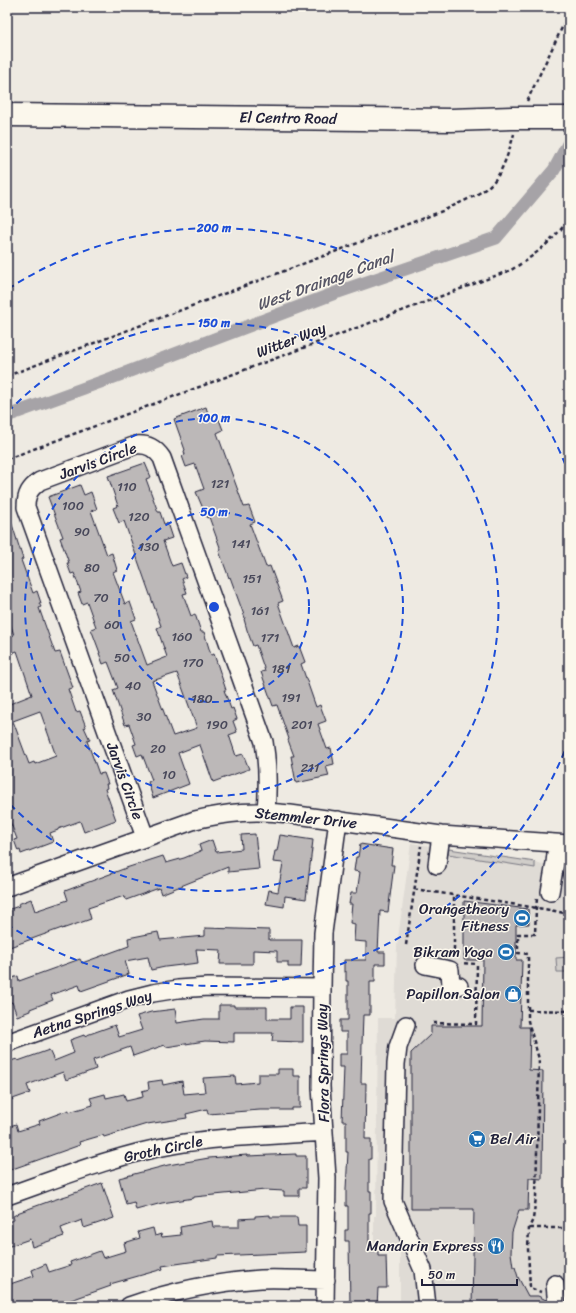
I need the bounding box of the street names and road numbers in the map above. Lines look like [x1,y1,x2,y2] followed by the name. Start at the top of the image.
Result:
[239,104,338,132] street label: El Centro Road
[252,315,330,365] street label: Witter Way
[55,435,141,487] street label: Jarvis Circle
[99,738,151,824] street label: Jarvis Circle
[254,800,359,836] street label: Stemmler Drive
[28,982,155,1046] street label: Aetna Springs Way
[309,1003,337,1123] street label: Flora Springs Way
[121,1128,205,1170] street label: Groth Circle

